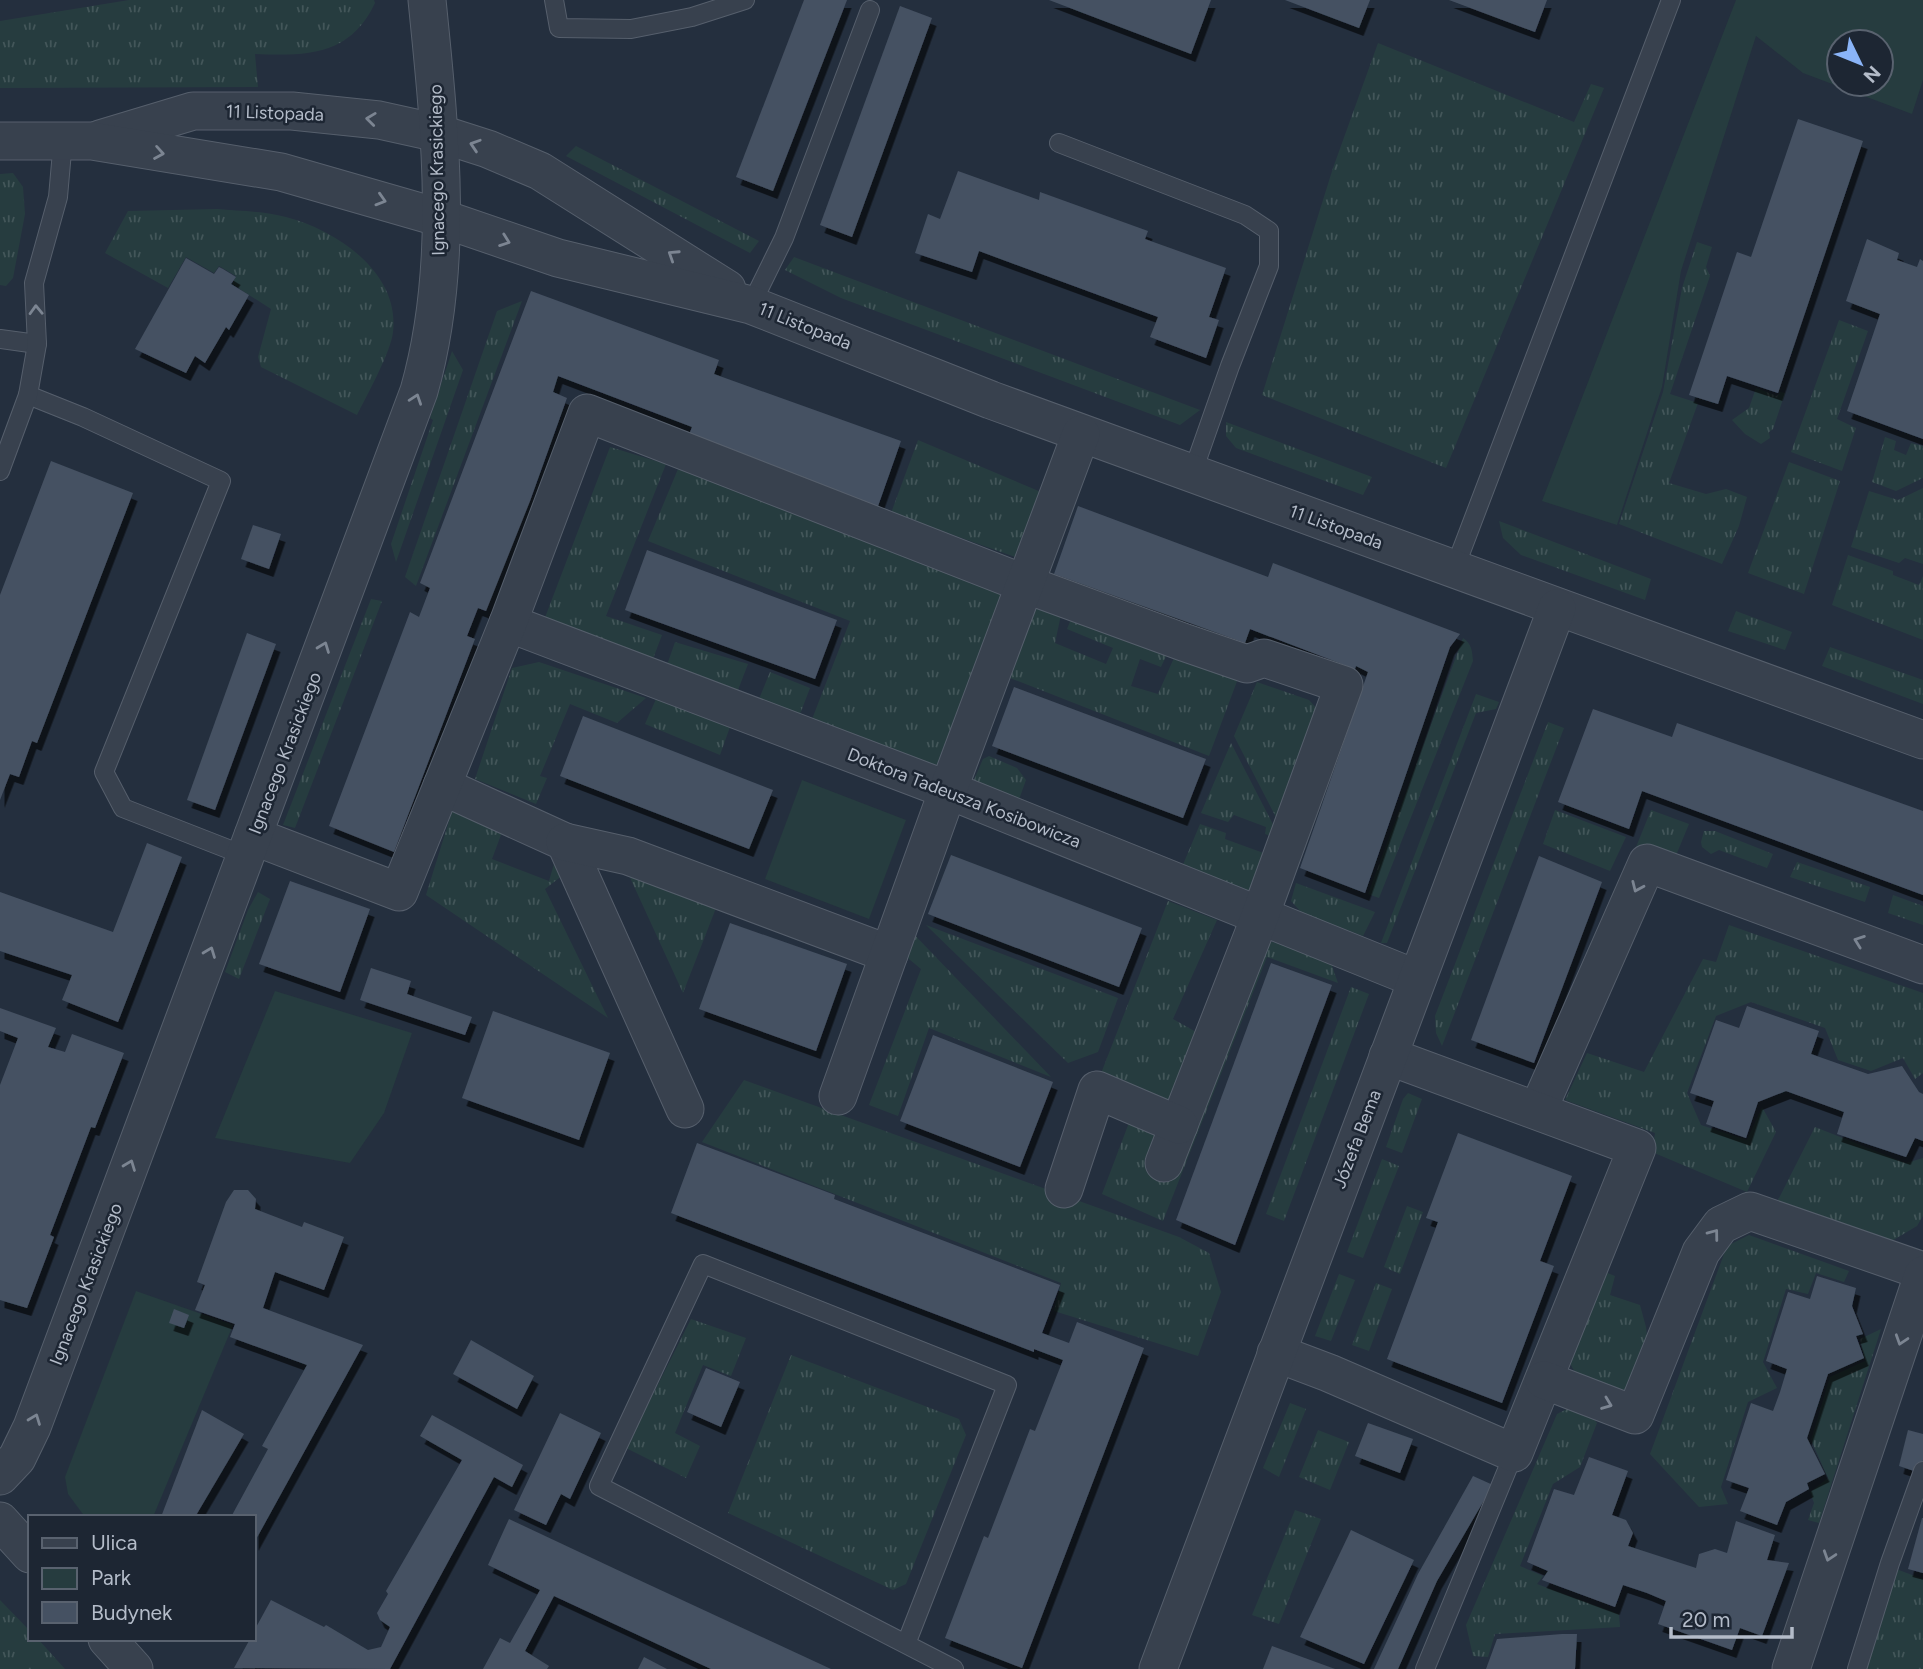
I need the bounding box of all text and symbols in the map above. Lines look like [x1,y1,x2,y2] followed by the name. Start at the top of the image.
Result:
[1825,28,1895,98] north arrow
[1859,61,1885,87] text: N
[425,84,449,256] street label: Ignacego Krasickiego
[226,100,324,126] street label: 11 Listopada
[365,112,377,127] one-way arrow
[469,139,481,153] one-way arrow
[153,145,165,160] one-way arrow
[375,192,387,207] one-way arrow
[499,233,511,247] one-way arrow
[668,250,681,263] one-way arrow
[755,297,855,355] street label: 11 Listopada
[28,305,43,316] one-way arrow
[408,393,422,405] one-way arrow
[1286,500,1386,554] street label: 11 Listopada
[316,642,330,654] one-way arrow
[244,669,326,837] street label: Ignacego Krasickiego
[844,743,1084,853] street label: Doktora Tadeusza Kosibowicza
[1631,880,1645,892] one-way arrow
[1853,935,1865,949] one-way arrow
[202,947,216,959] one-way arrow
[1328,1087,1386,1191] street label: Józefa Bema
[122,1160,136,1172] one-way arrow
[45,1200,127,1368] street label: Ignacego Krasickiego
[1706,1230,1718,1242] one-way arrow
[1895,1333,1910,1345] one-way arrow
[1601,1396,1613,1410] one-way arrow
[26,1414,40,1426] one-way arrow
[28,1515,256,1641] legend
[91,1530,137,1555] text: Ulica
[1823,1549,1837,1561] one-way arrow
[91,1565,132,1590] text: Park
[1671,1596,1792,1640] scale bar
[91,1600,173,1625] text: Budynek
[1682,1607,1730,1632] text: 20 m

